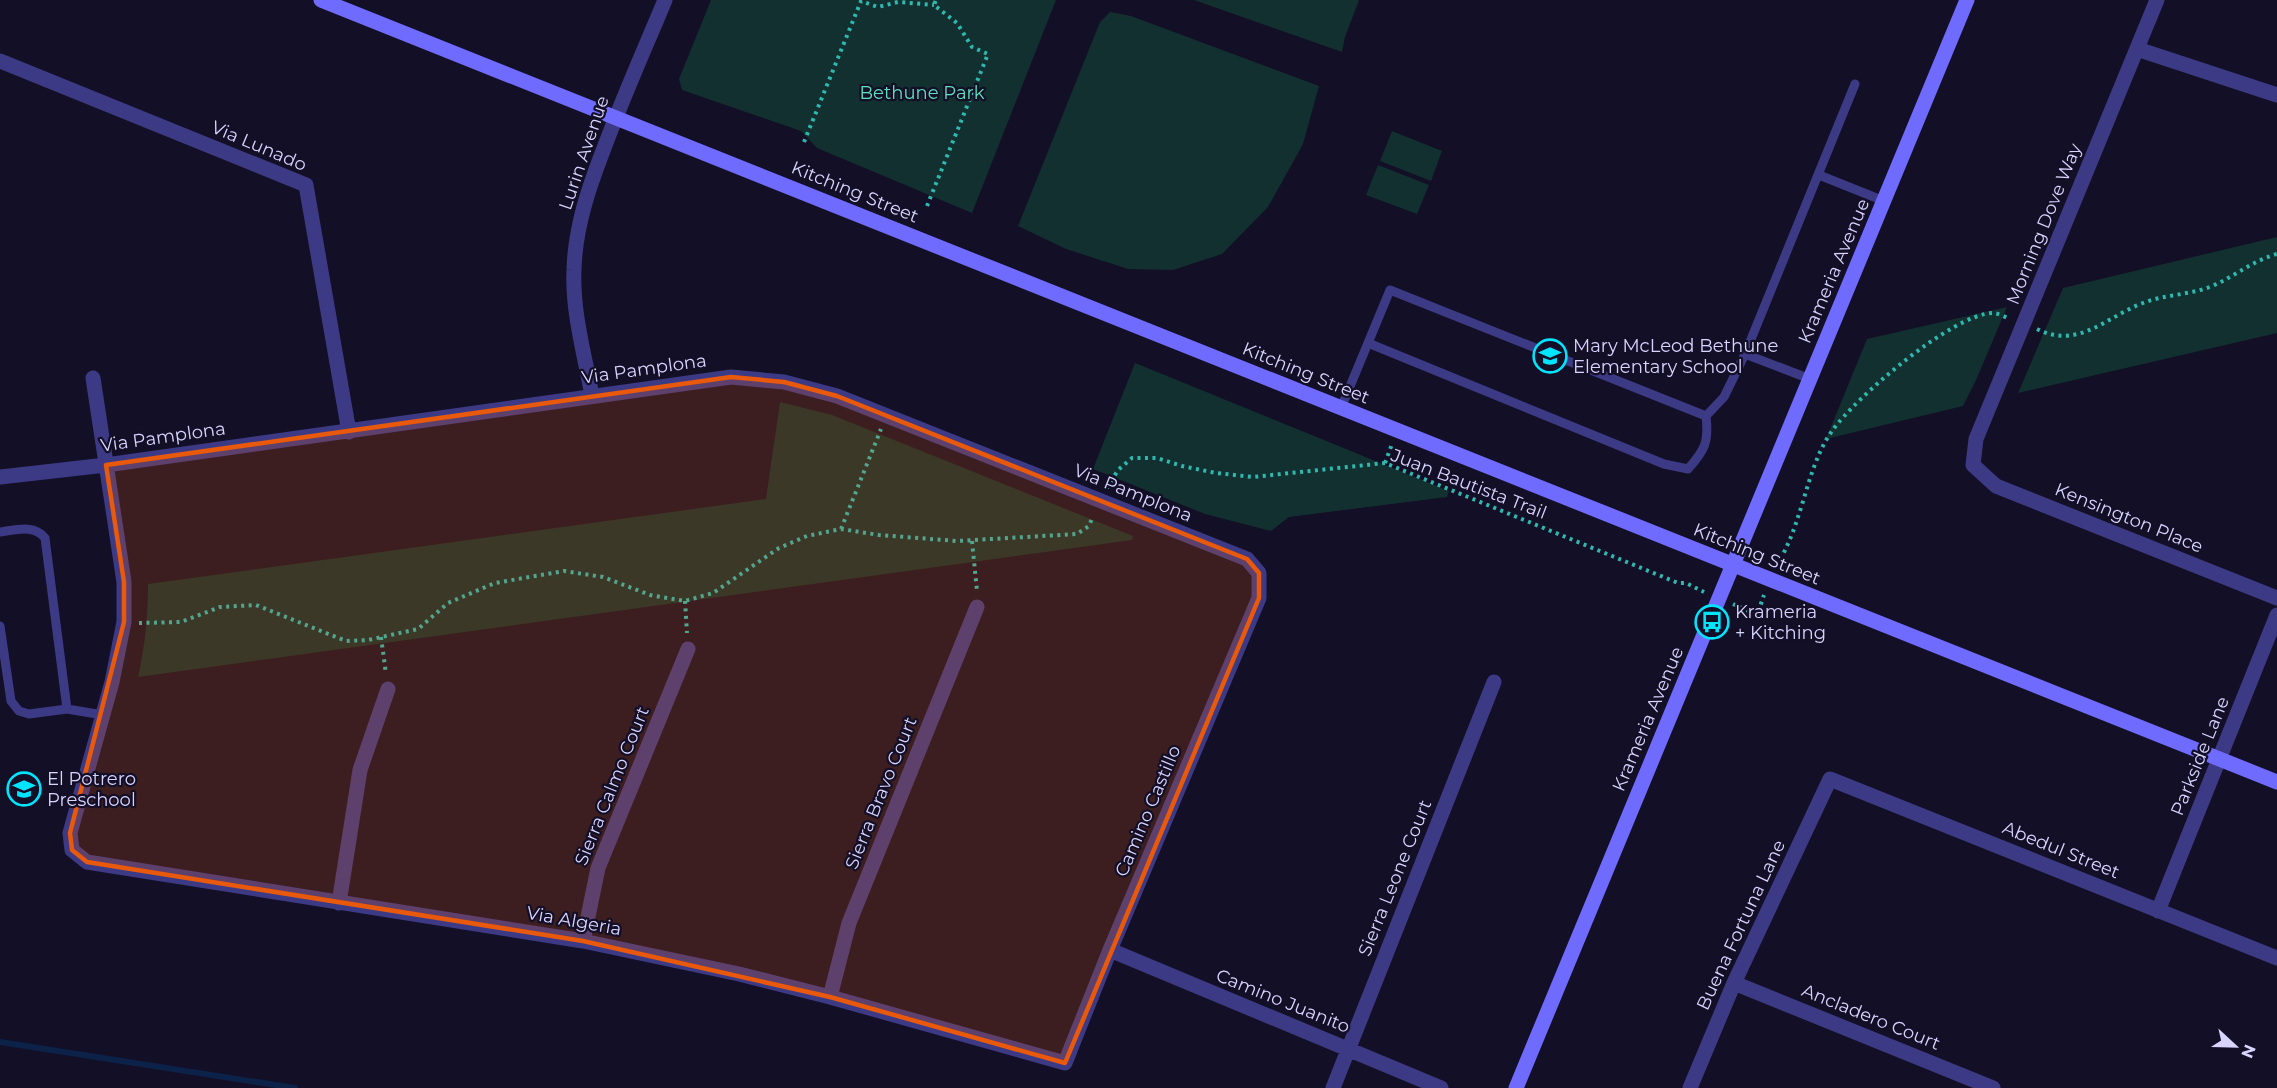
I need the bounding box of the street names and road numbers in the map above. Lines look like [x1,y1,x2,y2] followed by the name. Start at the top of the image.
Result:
[554,93,614,213] street label: Lurin Avenue
[208,116,310,176] street label: Via Lunado
[2002,140,2086,308] street label: Morning Dove Way
[788,156,922,228] street label: Kitching Street
[1794,195,1874,347] street label: Krameria Avenue
[1239,337,1373,409] street label: Kitching Street
[580,349,708,389] street label: Via Pamplona
[99,417,227,457] street label: Via Pamplona
[1387,444,1550,524] street label: Juan Bautista Trail
[1071,459,1195,527] street label: Via Pamplona
[2052,478,2206,558] street label: Kensington Place
[1690,518,1824,590] street label: Kitching Street
[1608,643,1688,795] street label: Krameria Avenue
[2166,693,2234,819] street label: Parkside Lane
[570,703,654,869] street label: Sierra Calmo Court
[840,714,922,872] street label: Sierra Bravo Court
[1110,742,1186,880] street label: Camino Castillo
[1354,797,1436,959] street label: Sierra Leone Court
[1999,817,2123,883] street label: Abedul Street
[1692,836,1790,1014] street label: Buena Fortuna Lane
[525,902,623,940] street label: Via Algeria
[1213,964,1353,1038] street label: Camino Juanito
[1799,979,1943,1055] street label: Ancladero Court

